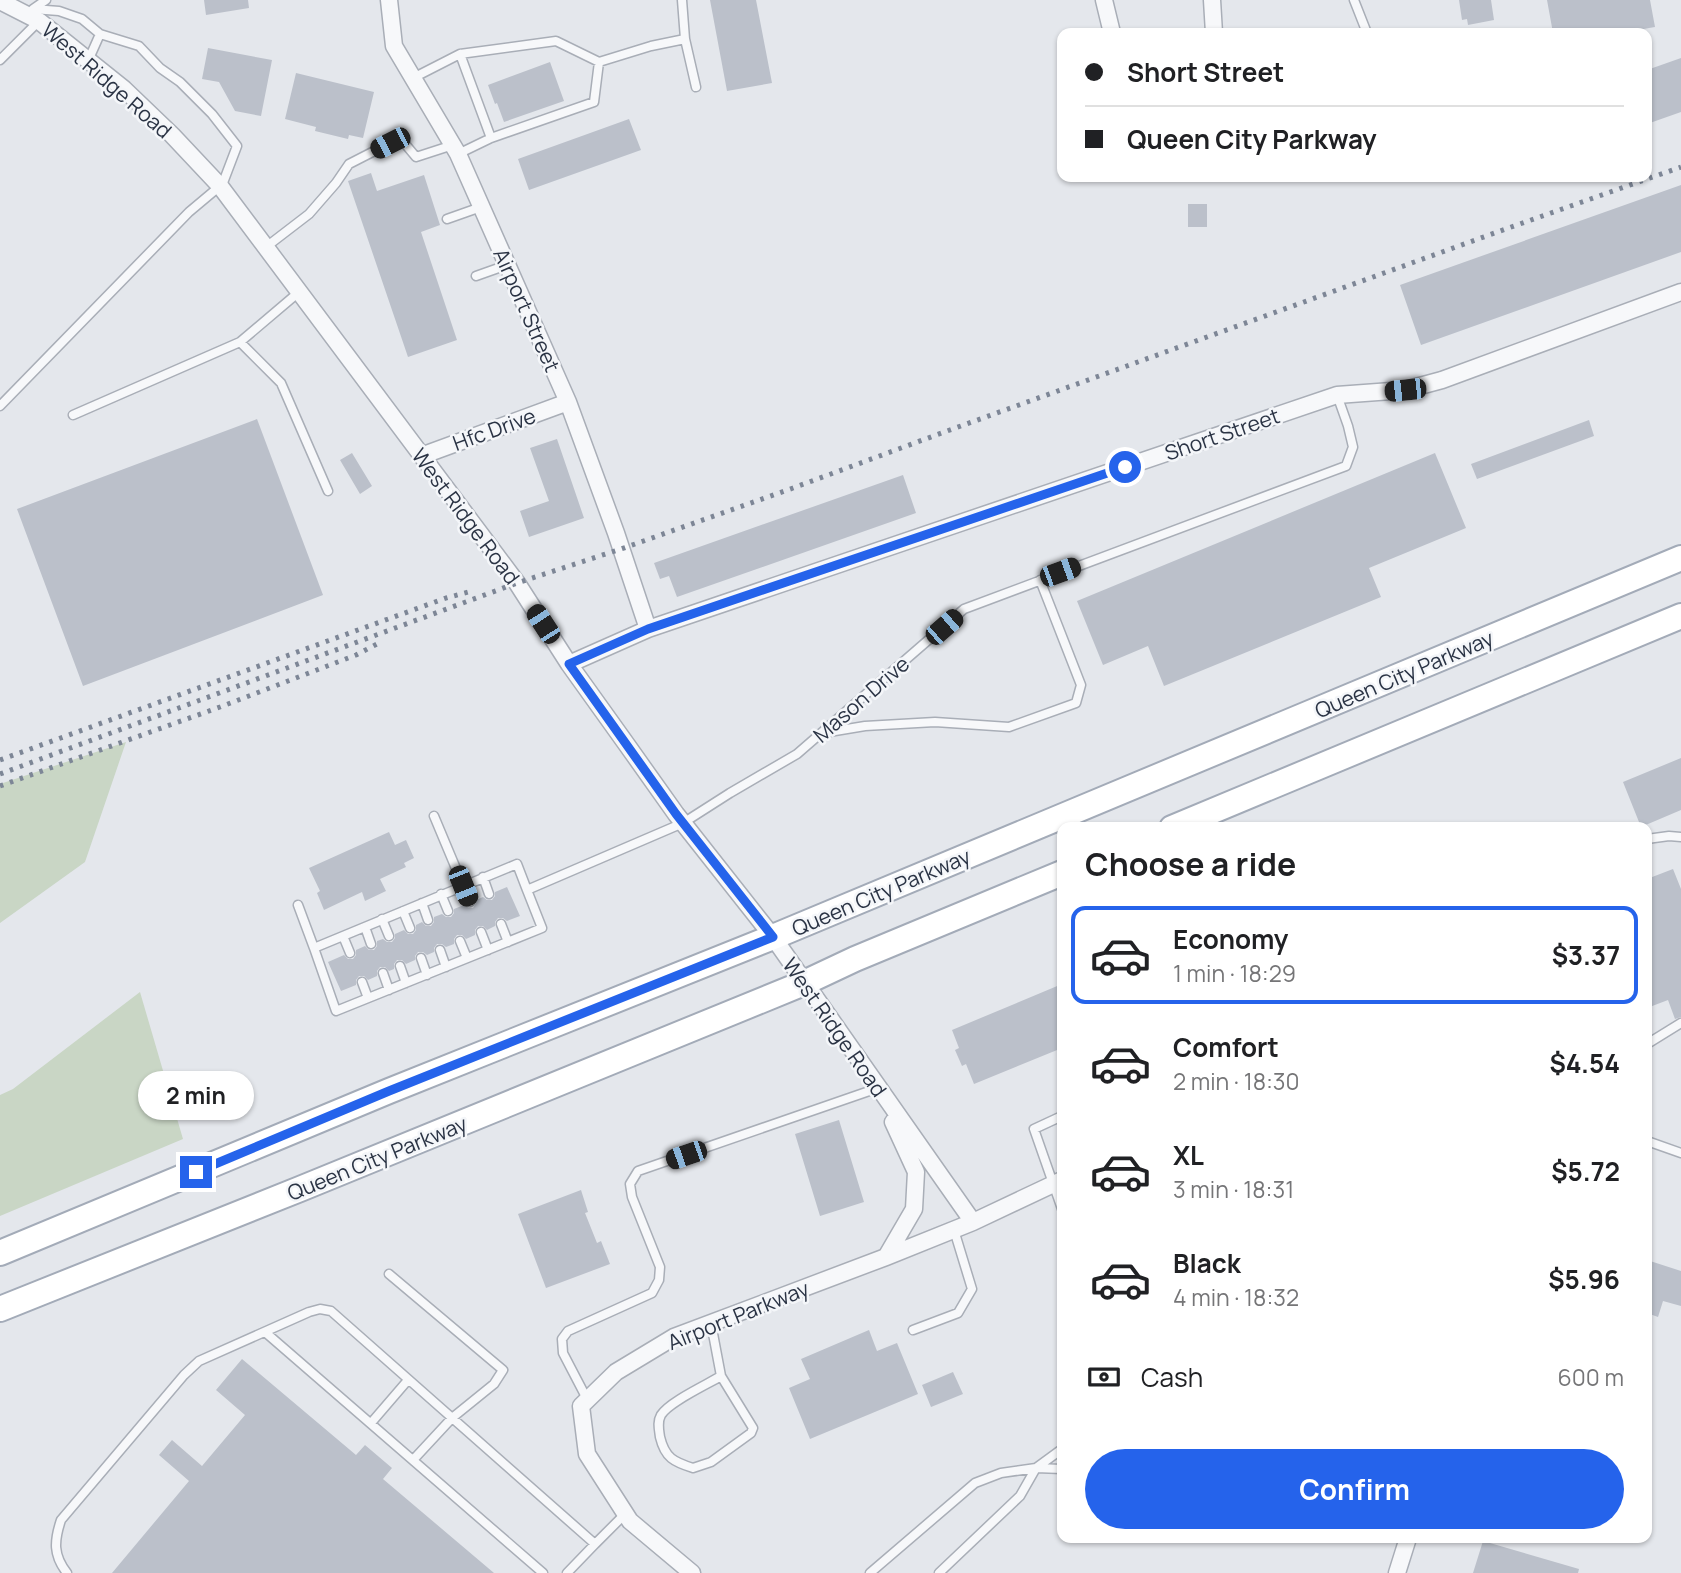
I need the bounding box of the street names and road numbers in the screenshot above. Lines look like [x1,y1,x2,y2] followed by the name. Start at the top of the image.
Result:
[36,16,178,144] street label: West Ridge Road
[487,244,567,376] street label: Airport Street
[449,401,539,457] street label: Hfc Drive
[1161,401,1283,467] street label: Short Street
[406,442,526,590] street label: West Ridge Road
[1310,624,1498,724] street label: Queen City Parkway
[807,650,915,748] street label: Mason Drive
[787,842,975,942] street label: Queen City Parkway
[777,952,893,1102] street label: West Ridge Road
[283,1109,471,1207] street label: Queen City Parkway
[663,1274,813,1356] street label: Airport Parkway

